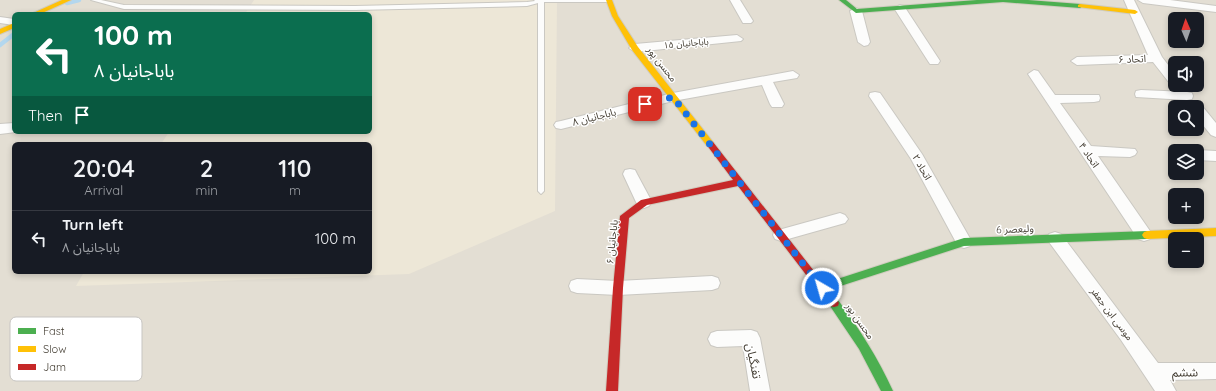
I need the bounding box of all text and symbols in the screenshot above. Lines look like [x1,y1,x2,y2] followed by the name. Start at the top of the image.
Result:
[1168,12,1204,48] north arrow
[1168,12,1204,268] map controls
[94,17,173,52] text: 100 m
[28,28,80,80] icon: left
[663,36,709,50] street label: باباجانیان ۱۵
[643,43,680,84] street label: محسن پور
[1118,52,1146,66] street label: اتحاد ۶
[1168,56,1204,92] button: sound
[94,59,174,82] text: باباجانیان ۸
[628,87,662,121] pin
[634,93,656,115] icon: arrive
[1168,100,1204,136] button: search
[71,104,93,126] icon: arrive
[571,105,618,129] street label: باباجانیان ۸
[28,106,63,125] text: Then
[1076,140,1102,170] street label: اتحاد ۴
[1168,144,1204,180] button: layers
[909,152,935,182] street label: اتحاد ۲
[73,153,135,183] text: 20:04
[200,153,213,183] text: 2
[278,153,311,183] text: 110
[84,182,123,198] text: Arrival
[196,182,218,198] text: min
[289,182,301,198] text: m
[1168,188,1204,224] button: +
[62,215,124,234] text: Turn left
[603,219,621,265] street label: باباجانیان ۶
[996,222,1034,236] street label: ولیعصر 6
[28,228,50,250] icon: left
[315,229,356,248] text: 100 m
[1168,232,1204,268] button: −
[62,239,120,255] text: باباجانیان ۸
[801,267,843,309] position arrow
[1087,284,1136,343] street label: موسی ابن جعفر
[842,299,877,342] street label: محسن پور
[10,317,142,381] legend
[43,324,65,338] text: Fast
[43,342,67,356] text: Slow
[743,342,765,381] street label: تفنگیان
[43,360,66,374] text: Jam
[1172,364,1198,382] street label: ششم

